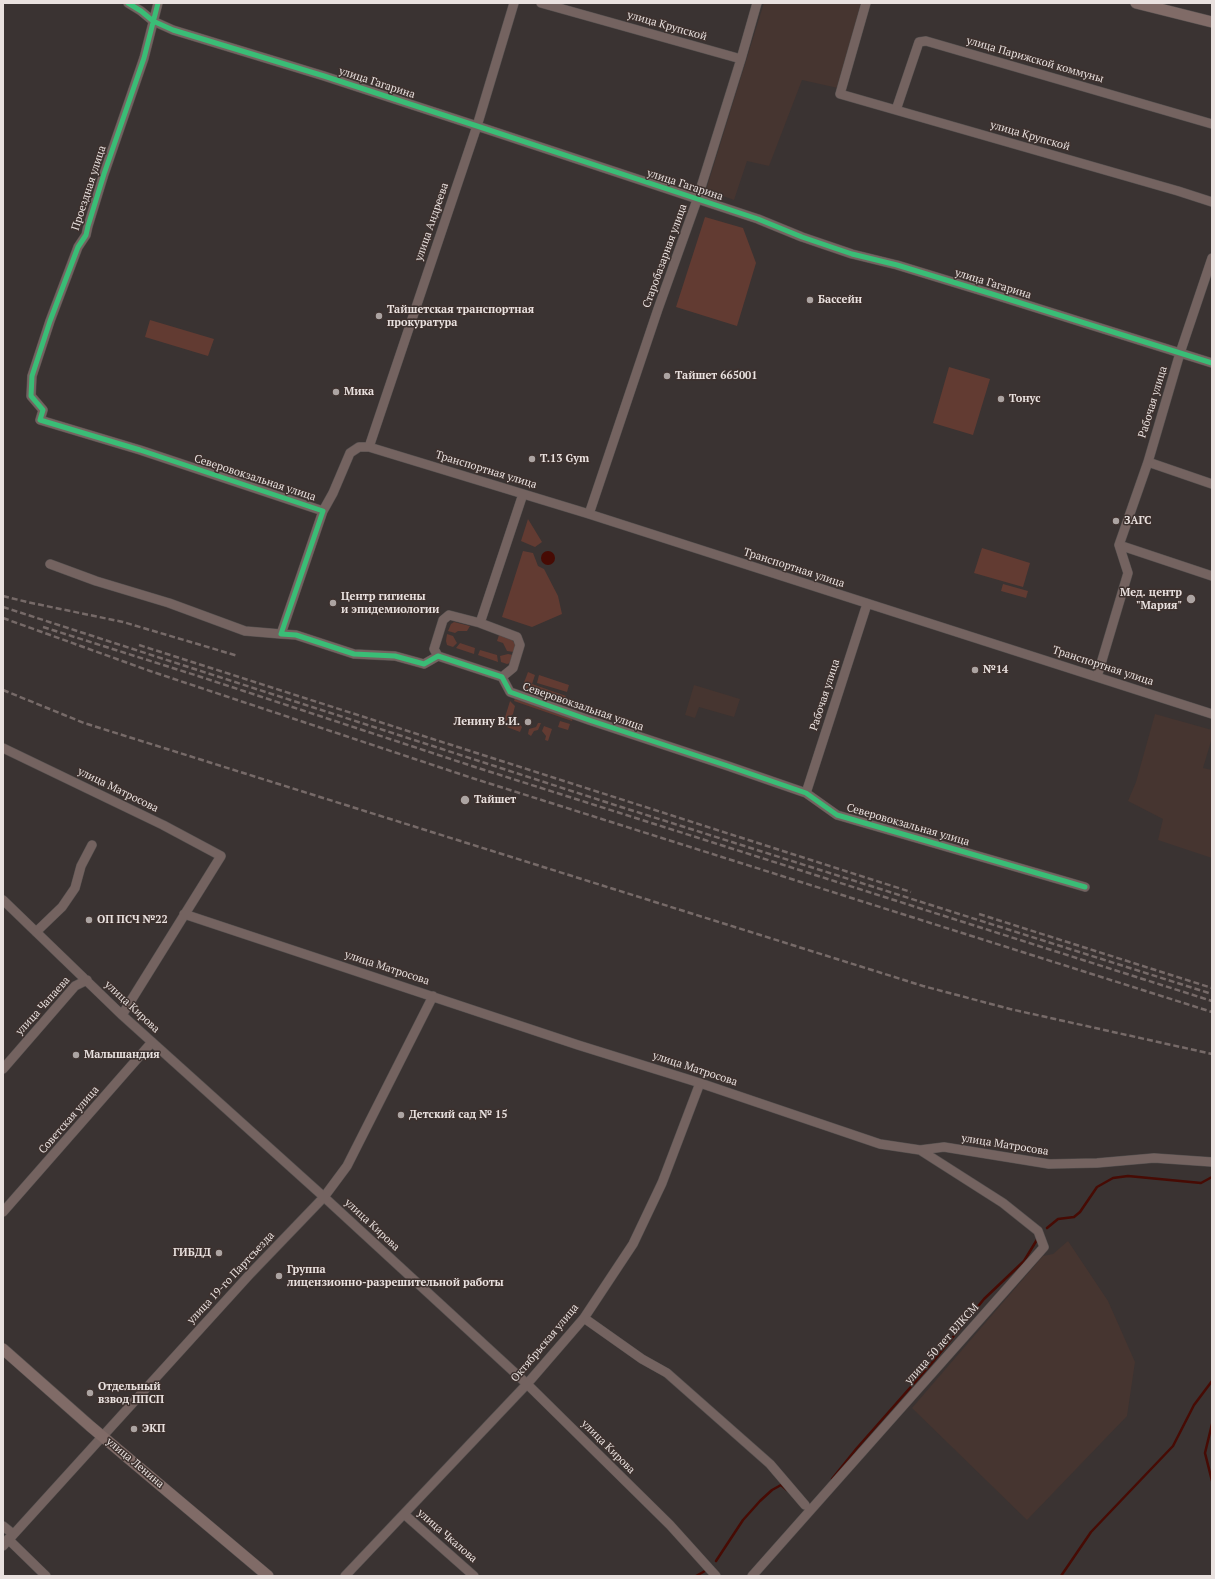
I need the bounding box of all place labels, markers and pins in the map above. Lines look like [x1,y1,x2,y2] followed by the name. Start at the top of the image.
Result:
[818,293,862,307] place label: Бассейн
[805,295,815,305] marker: Бассейн
[387,303,534,329] place label: Тайшетская транспортная прокуратура
[374,311,384,321] marker: Тайшетская транспортная прокуратура
[675,369,758,383] place label: Тайшет 665001
[662,371,672,381] marker: Тайшет 665001
[344,385,374,399] place label: Мика
[331,387,341,397] marker: Мика
[1009,392,1041,406] place label: Тонус
[996,394,1006,404] marker: Тонус
[540,452,589,466] place label: T.13 Gym
[527,454,537,464] marker: T.13 Gym
[1124,514,1152,528] place label: ЗАГС
[1111,516,1121,526] marker: ЗАГС
[1120,586,1182,612] place label: Мед. центр "Мария"
[341,590,439,616] place label: Центр гигиены и эпидемиологии
[1185,593,1197,605] marker: Мед. центр "Мария"
[328,598,338,608] marker: Центр гигиены и эпидемиологии
[983,663,1008,677] place label: №14
[970,665,980,675] marker: №14
[453,715,520,729] place label: Ленину В.И.
[523,717,533,727] marker: Ленину В.И.
[474,793,516,807] place label: Тайшет
[459,794,471,806] marker: Тайшет
[97,913,168,927] place label: ОП ПСЧ №22
[84,915,94,925] marker: ОП ПСЧ №22
[84,1048,160,1062] place label: Малышандия
[71,1050,81,1060] marker: Малышандия
[409,1108,507,1122] place label: Детский сад № 15
[396,1110,406,1120] marker: Детский сад № 15
[173,1246,211,1260] place label: ГИБДД
[214,1248,224,1258] marker: ГИБДД
[287,1263,504,1289] place label: Группа лицензионно-разрешительной работы
[274,1271,284,1281] marker: Группа лицензионно-разрешительной работы
[98,1380,164,1406] place label: Отдельный взвод ППСП
[85,1388,95,1398] marker: Отдельный взвод ППСП
[142,1422,165,1436] place label: ЭКП
[129,1424,139,1434] marker: ЭКП

